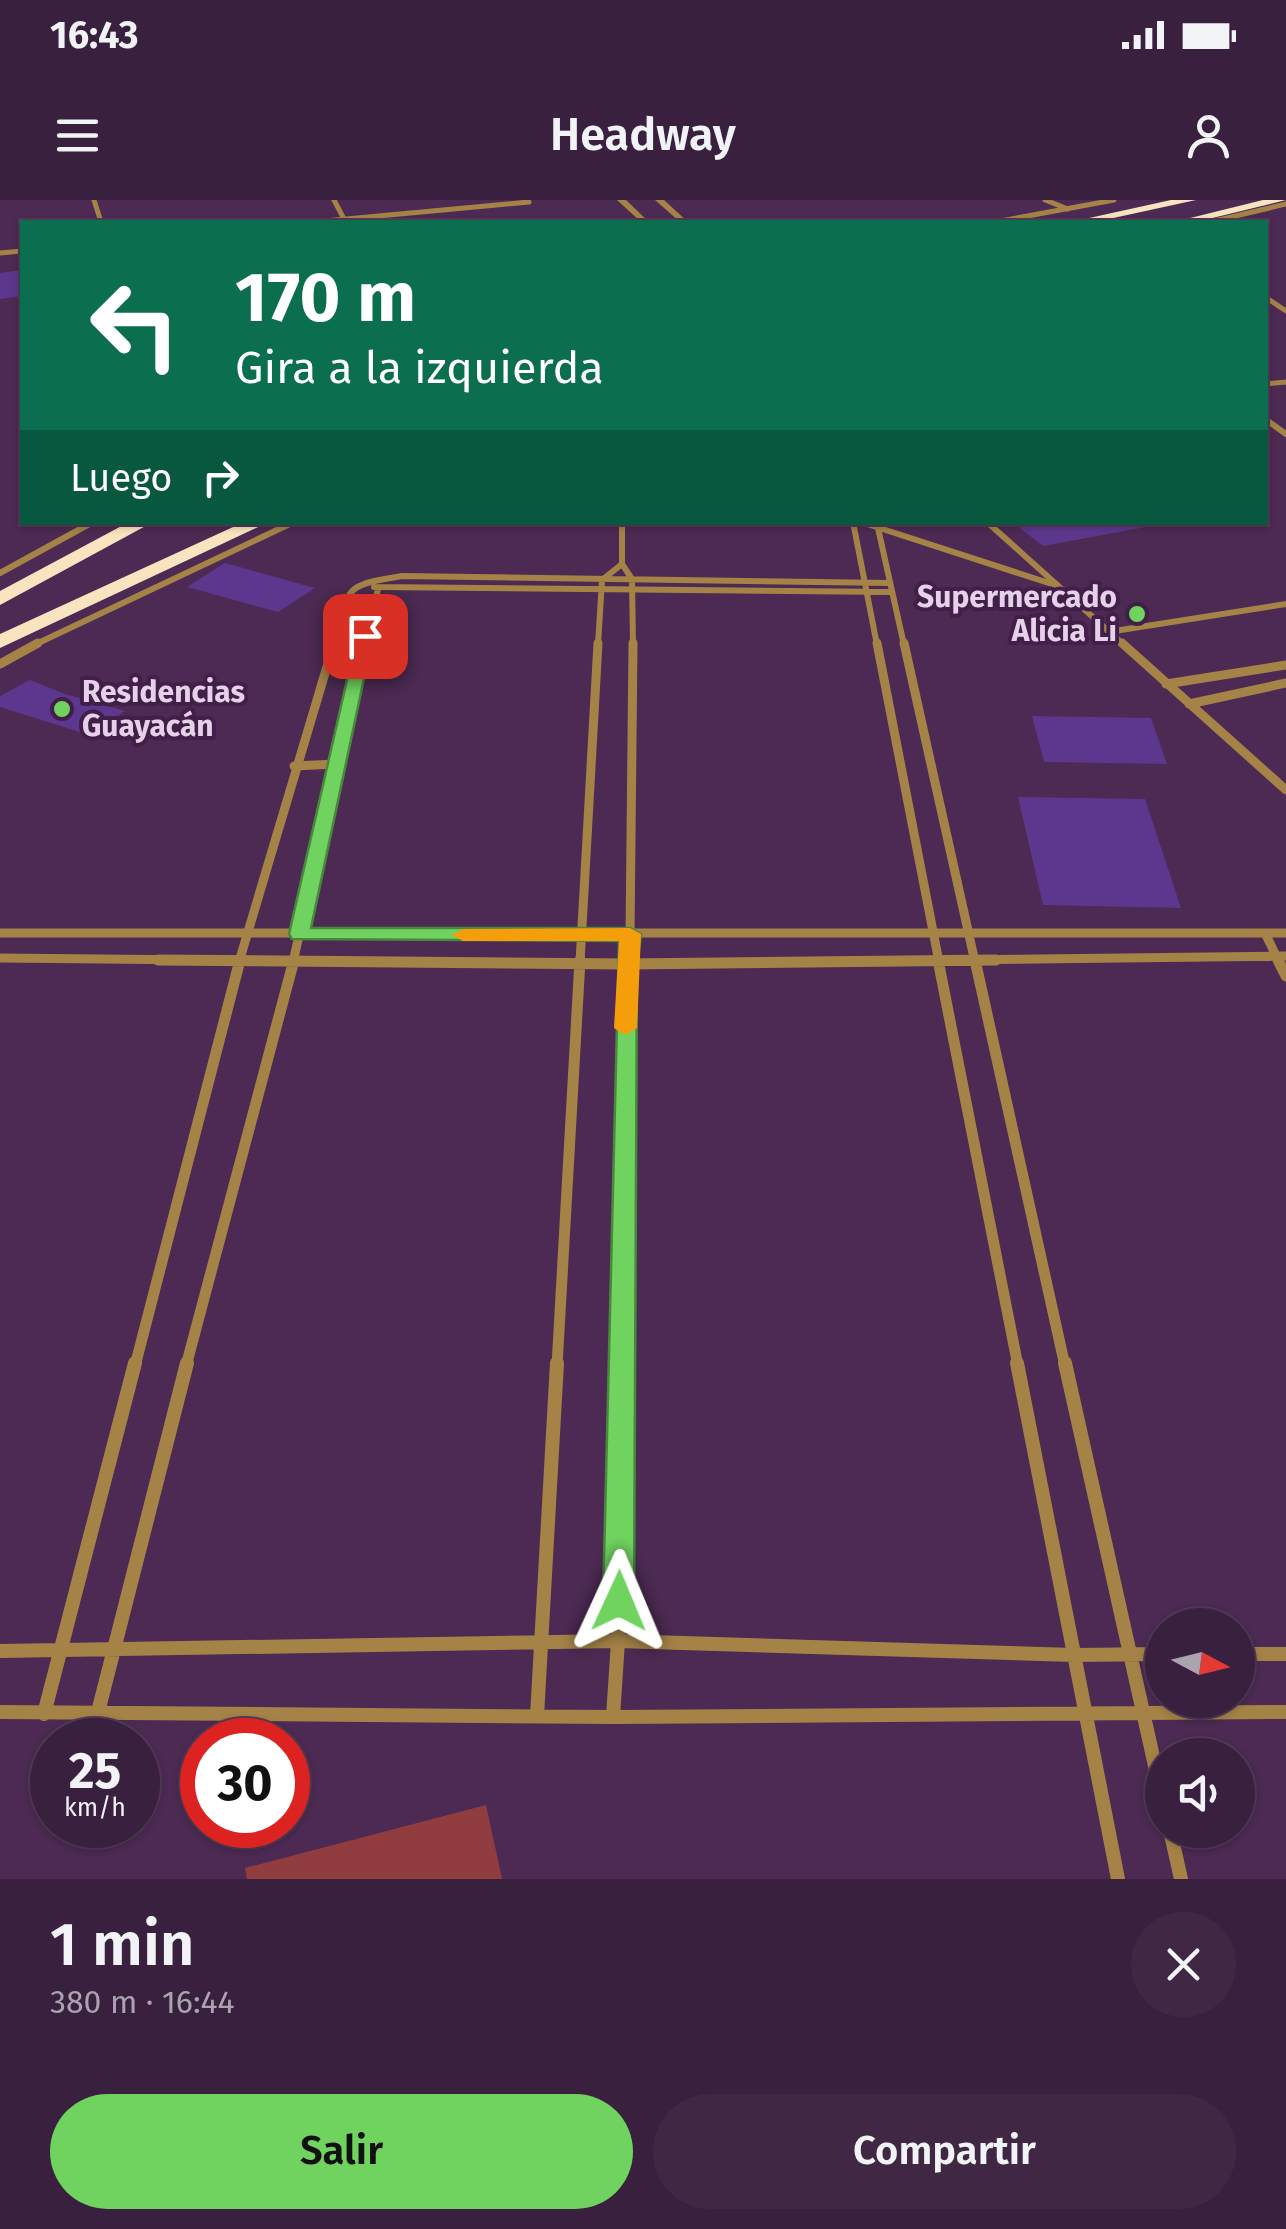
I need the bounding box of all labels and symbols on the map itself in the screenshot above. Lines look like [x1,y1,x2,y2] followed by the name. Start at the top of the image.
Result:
[917,579,1117,649] place label: Supermercado Alicia Li
[323,594,408,679] pin
[1126,603,1148,625] marker: Supermercado Alicia Li
[82,674,245,744] place label: Residencias Guayacán
[51,698,73,720] marker: Residencias Guayacán
[567,1549,671,1653] position arrow
[1145,1608,1255,1718] north arrow
[180,1718,310,1848] speed limit sign: 30

